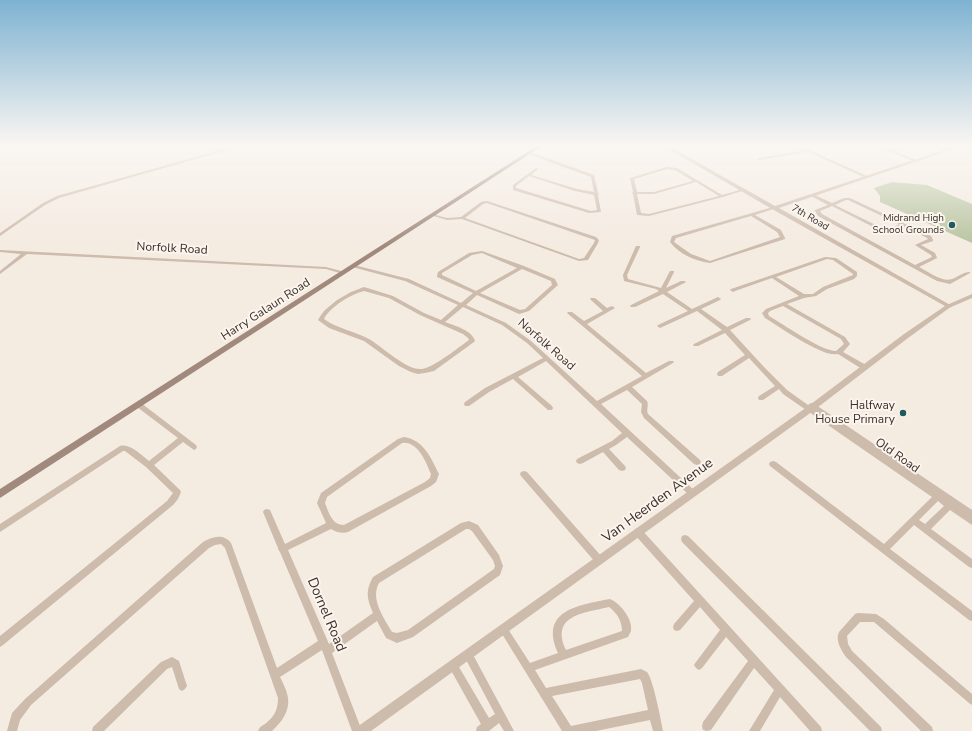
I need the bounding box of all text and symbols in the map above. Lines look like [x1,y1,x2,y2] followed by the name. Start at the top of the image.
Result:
[789,203,831,233] street label: 7th Road
[873,213,944,236] place label: Midrand High School Grounds
[947,220,957,230] marker: Midrand High School Grounds
[136,240,208,258] street label: Norfolk Road
[219,276,313,344] street label: Harry Galaun Road
[514,316,578,374] street label: Norfolk Road
[815,399,895,427] place label: Halfway House Primary
[898,408,908,418] marker: Halfway House Primary
[872,436,922,476] street label: Old Road
[599,455,717,547] street label: Van Heerden Avenue
[303,575,349,655] street label: Dornel Road

